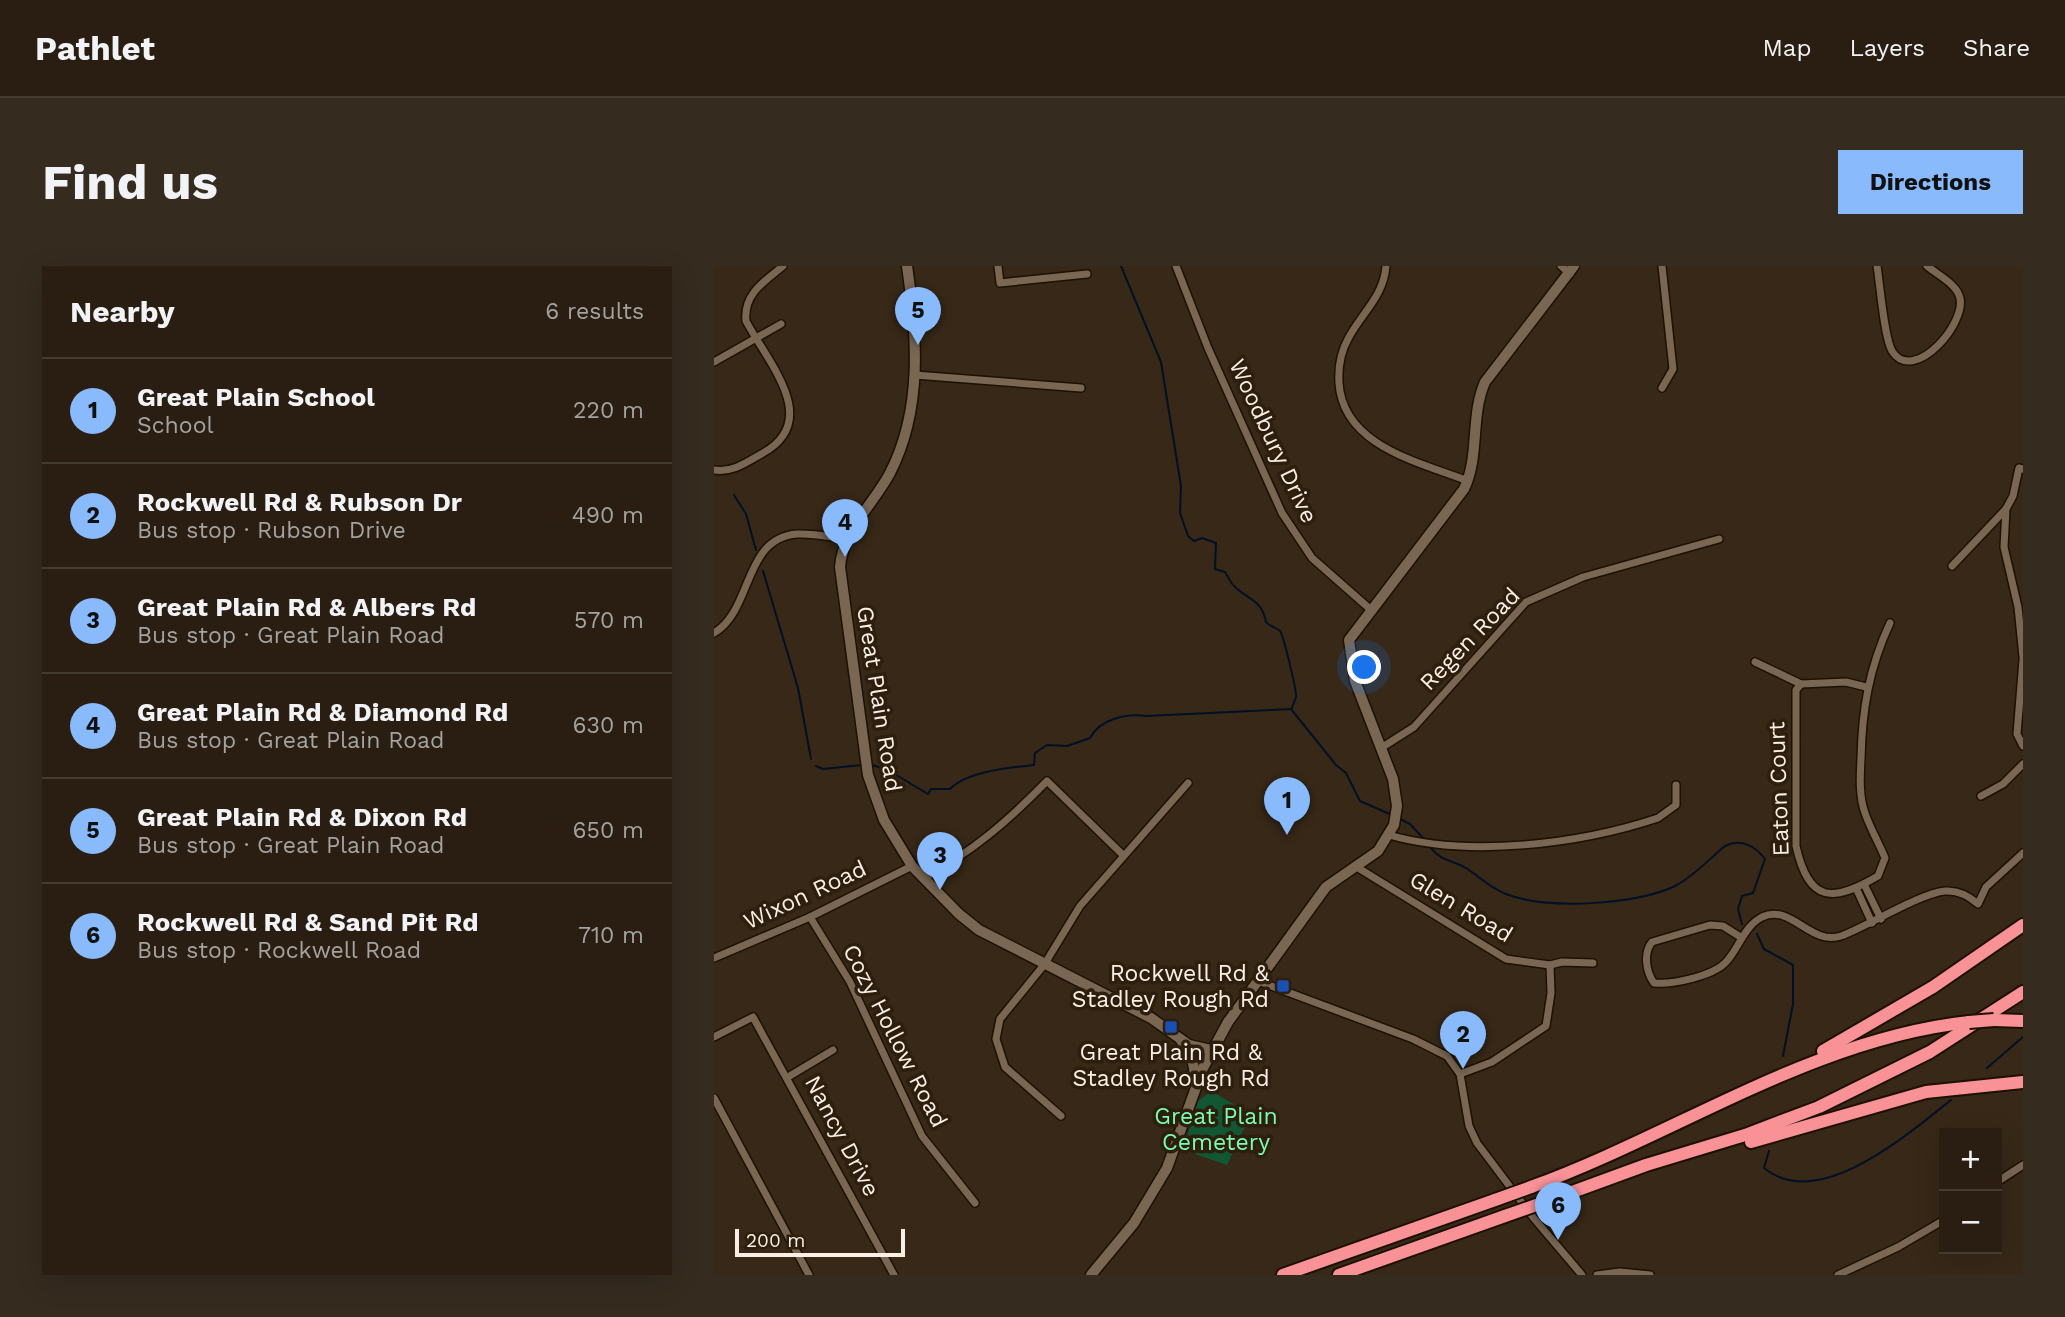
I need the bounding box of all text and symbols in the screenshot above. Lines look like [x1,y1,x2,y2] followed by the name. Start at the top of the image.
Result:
[35,29,155,68] text: Pathlet
[1763,34,1811,62] text: Map
[1849,34,1925,62] text: Layers
[1963,34,2030,62] text: Share
[1838,150,2023,214] button: Directions
[42,153,218,211] text: Find us
[895,287,941,345] pin: 5
[70,294,175,329] text: Nearby
[545,298,644,325] text: 6 results
[1223,355,1323,527] street label: Woodbury Drive
[137,382,375,412] text: Great Plain School
[88,397,98,424] text: 1
[573,397,644,424] text: 220 m
[137,412,214,439] text: School
[137,487,462,517] text: Rockwell Rd & Rubson Dr
[822,499,868,557] pin: 4
[86,502,100,529] text: 2
[572,502,644,529] text: 490 m
[137,517,406,544] text: Bus stop · Rubson Drive
[1414,582,1526,696] street label: Regen Road
[137,592,476,622] text: Great Plain Rd & Albers Rd
[851,604,907,794] street label: Great Plain Road
[86,607,100,634] text: 3
[574,607,644,634] text: 570 m
[137,622,444,649] text: Bus stop · Great Plain Road
[1347,650,1381,684] your location
[137,697,508,727] text: Great Plain Rd & Diamond Rd
[86,712,100,739] text: 4
[573,712,644,739] text: 630 m
[1763,721,1795,857] street label: Eaton Court
[137,727,444,754] text: Bus stop · Great Plain Road
[1264,777,1310,835] pin: 1
[137,802,467,832] text: Great Plain Rd & Dixon Rd
[86,817,100,844] text: 5
[573,817,644,844] text: 650 m
[137,832,444,859] text: Bus stop · Great Plain Road
[917,832,963,890] pin: 3
[739,855,871,935] street label: Wixon Road
[1405,866,1517,948] street label: Glen Road
[137,907,478,937] text: Rockwell Rd & Sand Pit Rd
[86,922,100,949] text: 6
[578,922,644,949] text: 710 m
[137,937,421,964] text: Bus stop · Rockwell Road
[837,940,953,1132] street label: Cozy Hollow Road
[1072,960,1270,1013] place label: Rockwell Rd & Stadley Rough Rd
[1275,978,1291,994] marker: Rockwell Rd & Stadley Rough Rd
[1440,1011,1486,1069] pin: 2
[1163,1019,1179,1035] marker: Great Plain Rd & Stadley Rough Rd
[1072,1039,1270,1092] place label: Great Plain Rd & Stadley Rough Rd
[799,1071,885,1201] street label: Nancy Drive
[1154,1103,1278,1156] park label: Great Plain Cemetery
[1939,1128,2002,1254] map controls
[1939,1128,2002,1191] button: +
[1535,1182,1581,1240] pin: 6
[1939,1191,2002,1254] button: −
[735,1226,905,1258] scale bar
[746,1229,805,1252] text: 200 m

